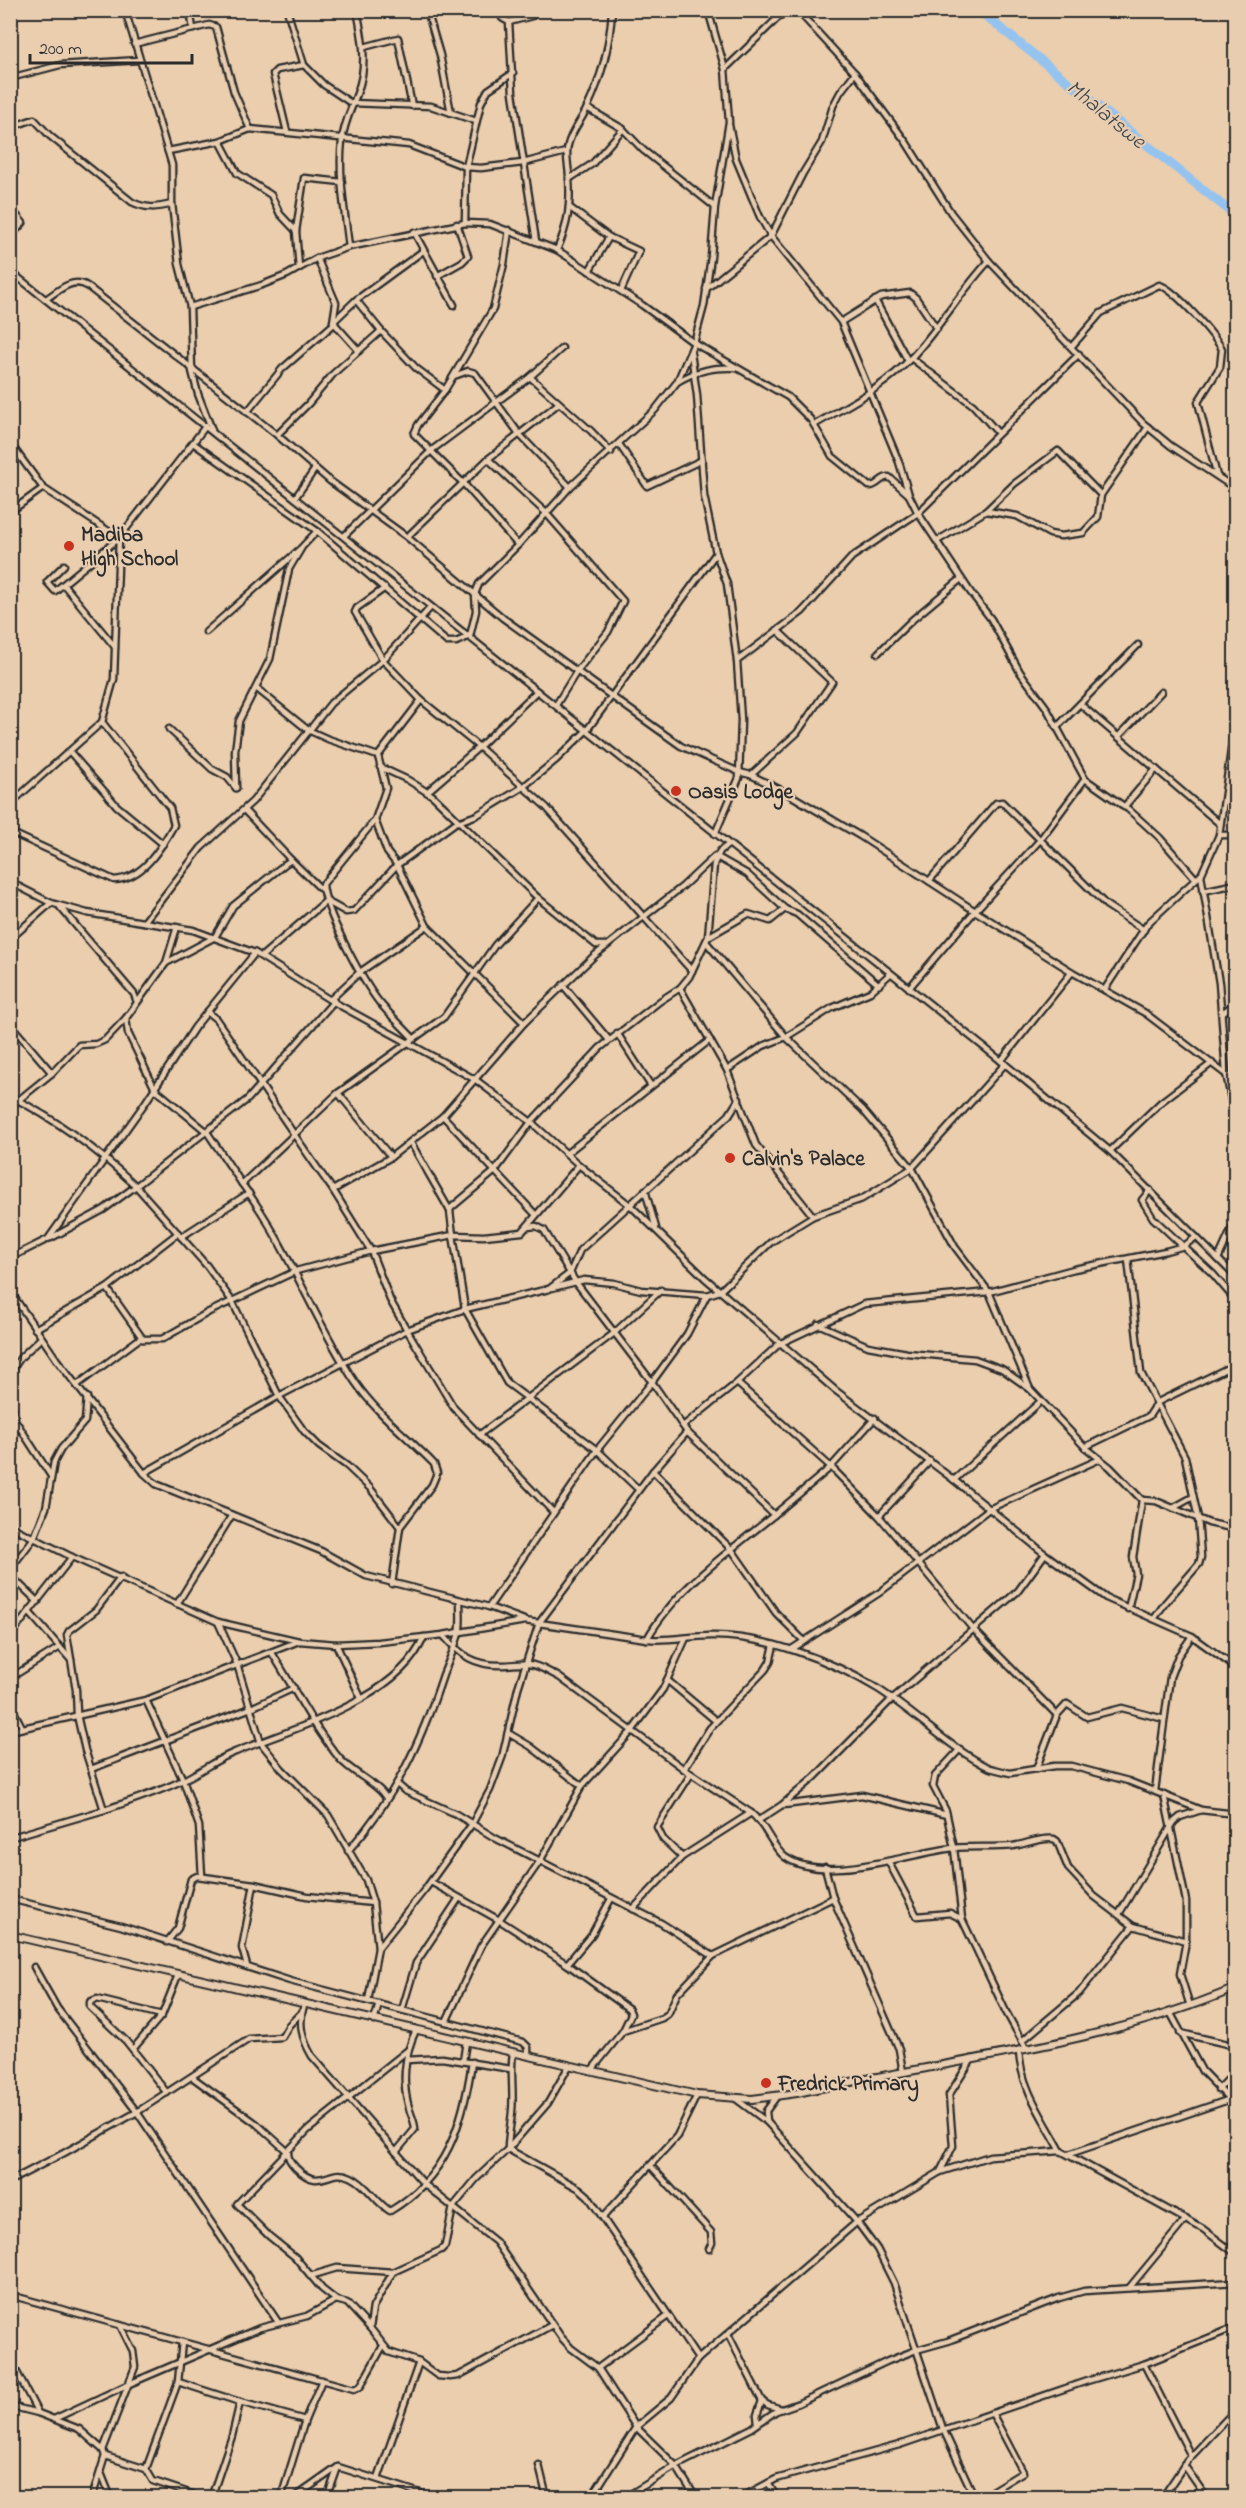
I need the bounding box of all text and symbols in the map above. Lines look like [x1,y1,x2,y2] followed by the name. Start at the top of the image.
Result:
[30,27,192,65] scale bar
[39,37,82,63] text: 200 m
[1058,73,1153,158] water label: Mhalatswe
[81,521,179,577] place label: Madiba High School
[62,539,76,553] marker: Madiba High School
[688,778,793,810] place label: Oasis Lodge
[669,784,683,798] marker: Oasis Lodge
[742,1145,865,1175] place label: Calvin's Palace
[723,1151,737,1165] marker: Calvin's Palace
[777,2070,919,2102] place label: Fredrick Primary
[759,2076,773,2090] marker: Fredrick Primary

